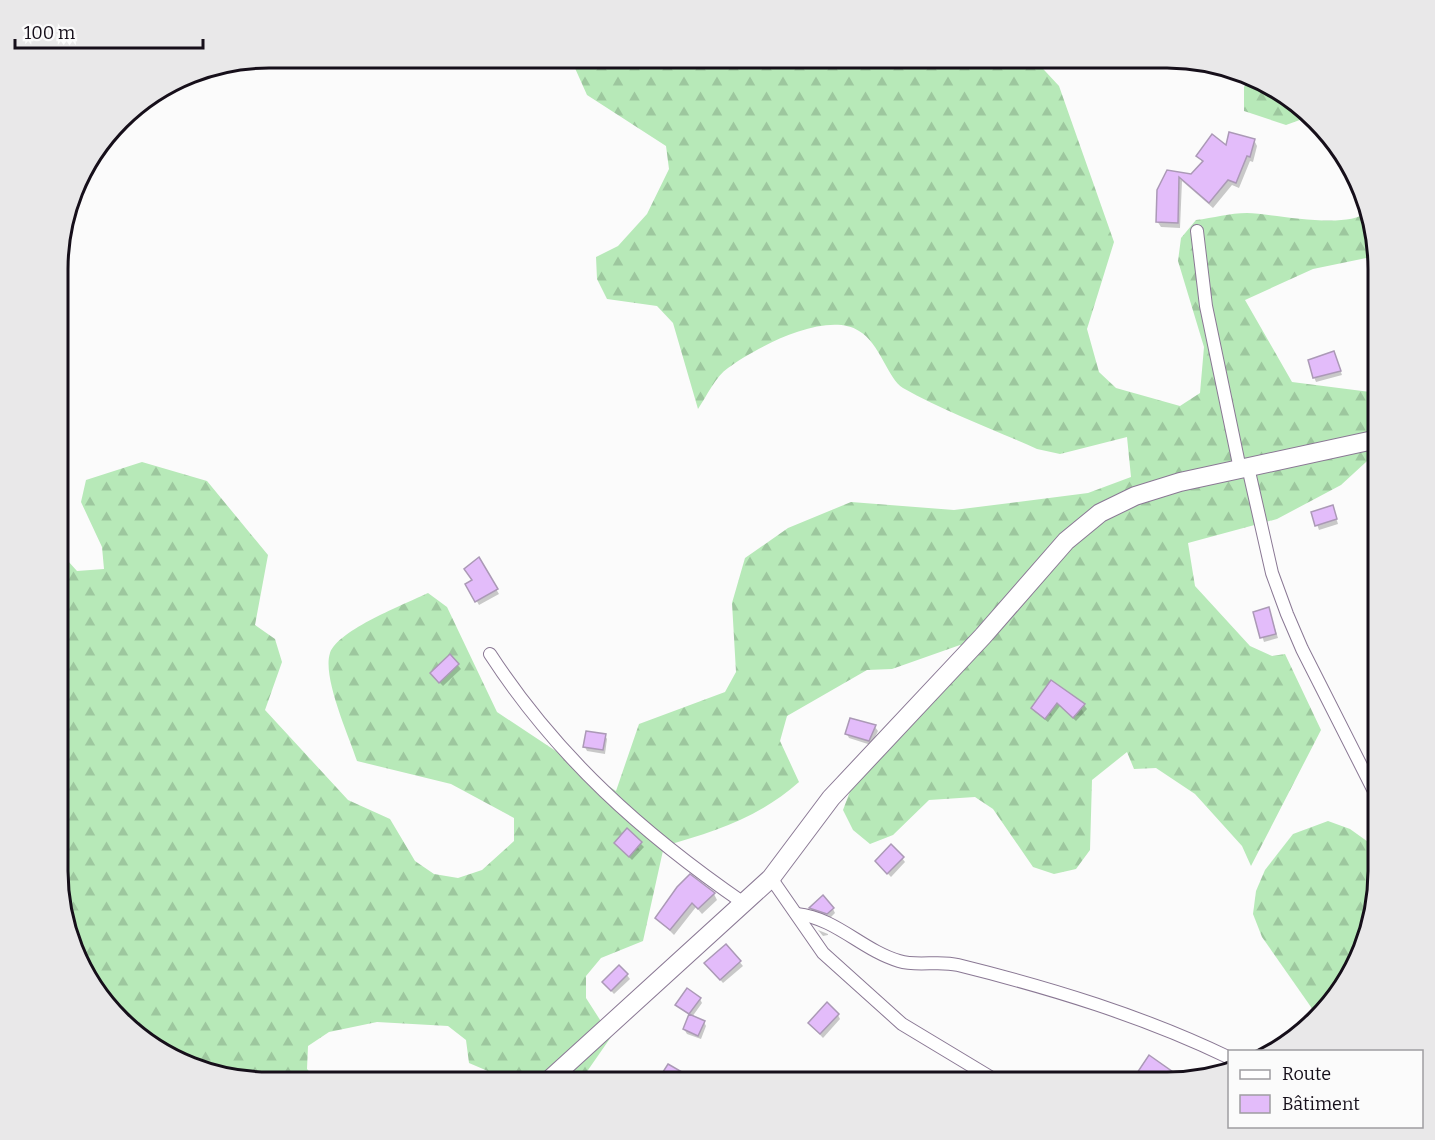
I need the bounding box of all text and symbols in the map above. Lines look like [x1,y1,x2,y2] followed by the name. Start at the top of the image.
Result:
[15,12,202,50] scale bar
[24,22,75,44] text: 100 m
[1228,1050,1423,1128] legend
[1282,1063,1331,1085] text: Route
[1282,1093,1360,1115] text: Bâtiment

